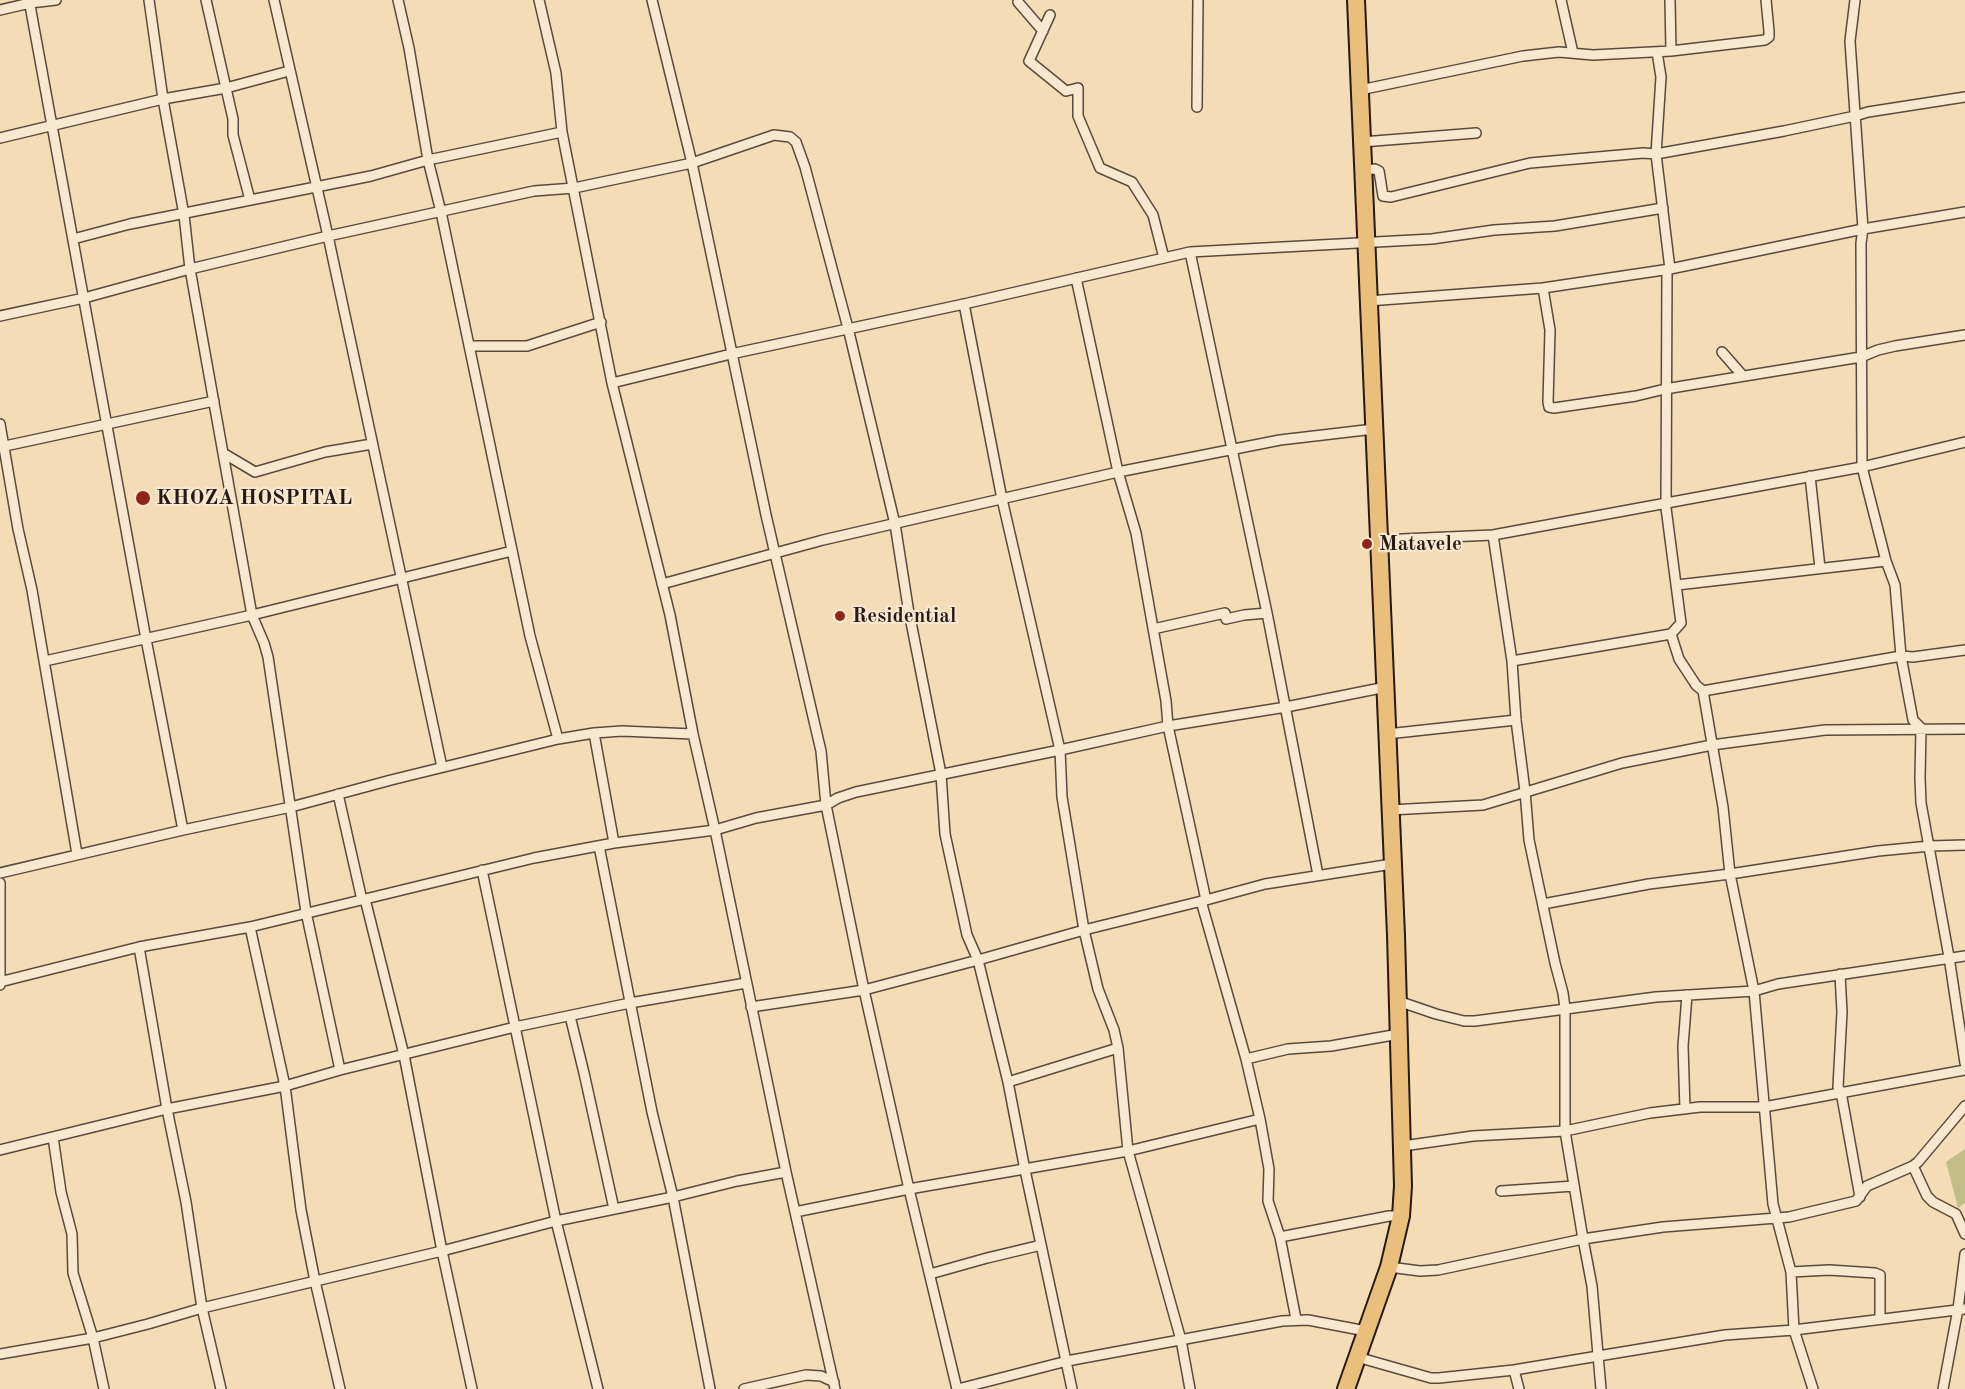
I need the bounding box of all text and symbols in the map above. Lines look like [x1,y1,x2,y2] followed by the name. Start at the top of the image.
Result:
[156,485,352,511] place label: KHOZA HOSPITAL
[134,489,152,507] marker: KHOZA HOSPITAL
[1379,531,1462,557] place label: Matavele
[1360,537,1374,551] marker: Matavele
[852,603,956,629] place label: Residential
[833,609,847,623] marker: Residential

